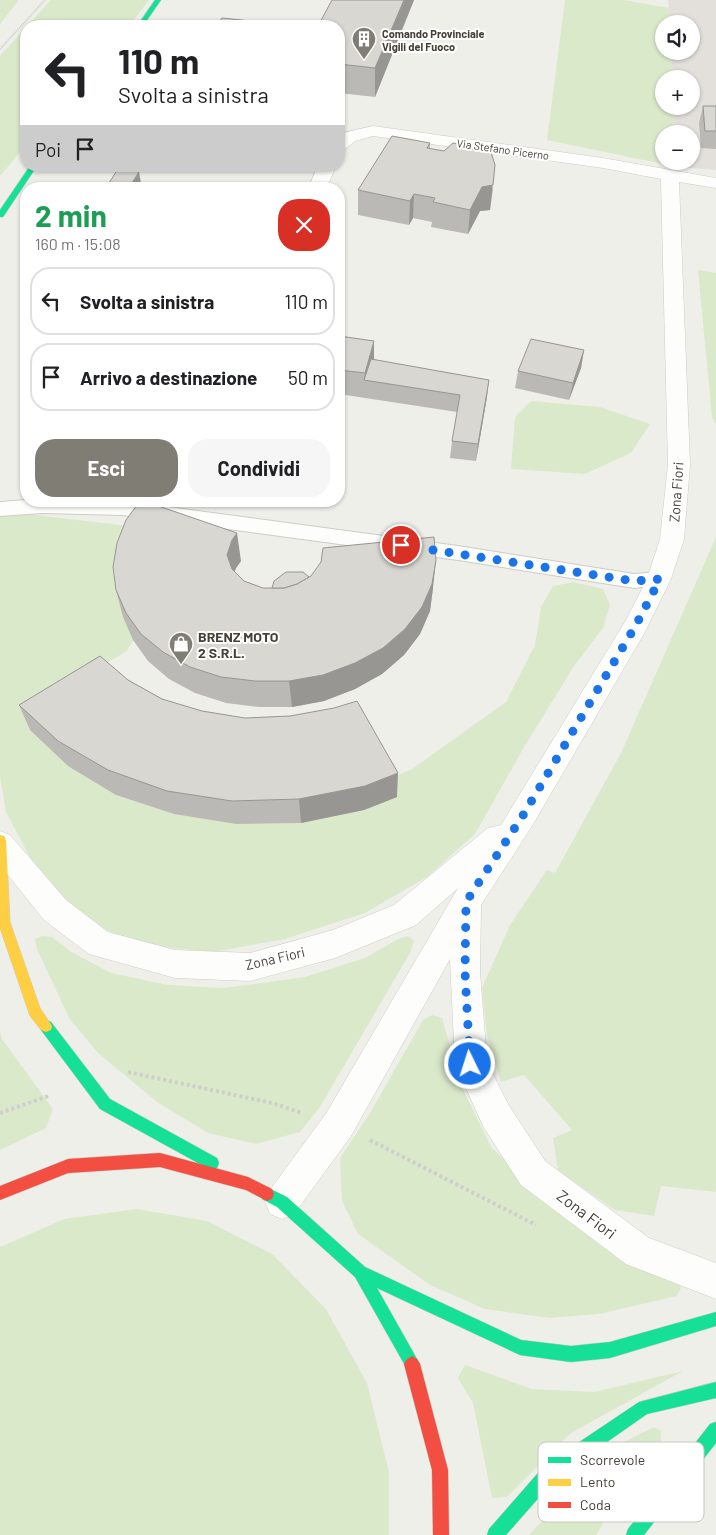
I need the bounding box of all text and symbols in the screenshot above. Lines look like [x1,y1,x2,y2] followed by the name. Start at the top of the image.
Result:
[655,15,700,170] map controls
[655,15,700,60] button: sound
[351,26,377,60] building icon: Comando Provinciale Vigili del Fuoco
[382,27,485,53] place label: Comando Provinciale Vigili del Fuoco
[118,39,199,81] text: 110 m
[35,40,100,105] icon: left
[655,70,700,115] button: +
[118,81,269,107] text: Svolta a sinistra
[655,125,700,170] button: −
[71,135,99,163] icon: arrive
[456,136,550,162] street label: Via Stefano Picerno
[35,138,61,161] text: Poi
[35,197,107,233] text: 2 min
[278,199,330,251] button: close
[35,234,121,253] text: 160 m · 15:08
[37,287,65,315] icon: left
[80,290,214,313] text: Svolta a sinistra
[284,290,328,313] text: 110 m
[37,363,65,391] icon: arrive
[80,366,258,389] text: Arrivo a destinazione
[288,366,328,389] text: 50 m
[35,439,178,497] button: Esci
[188,439,330,497] button: Condividi
[665,461,687,523] street label: Zona Fiori
[380,524,422,566] pin
[387,531,415,559] icon: arrive
[198,628,279,661] place label: BRENZ MOTO 2 S.R.L.
[168,631,194,665] shop icon: BRENZ MOTO 2 S.R.L.
[244,943,306,973] street label: Zona Fiori
[443,1037,495,1089] position arrow
[554,1186,620,1242] street label: Zona Fiori
[538,1442,704,1522] legend
[580,1451,645,1468] text: Scorrevole
[580,1473,615,1490] text: Lento
[580,1496,611,1513] text: Coda

